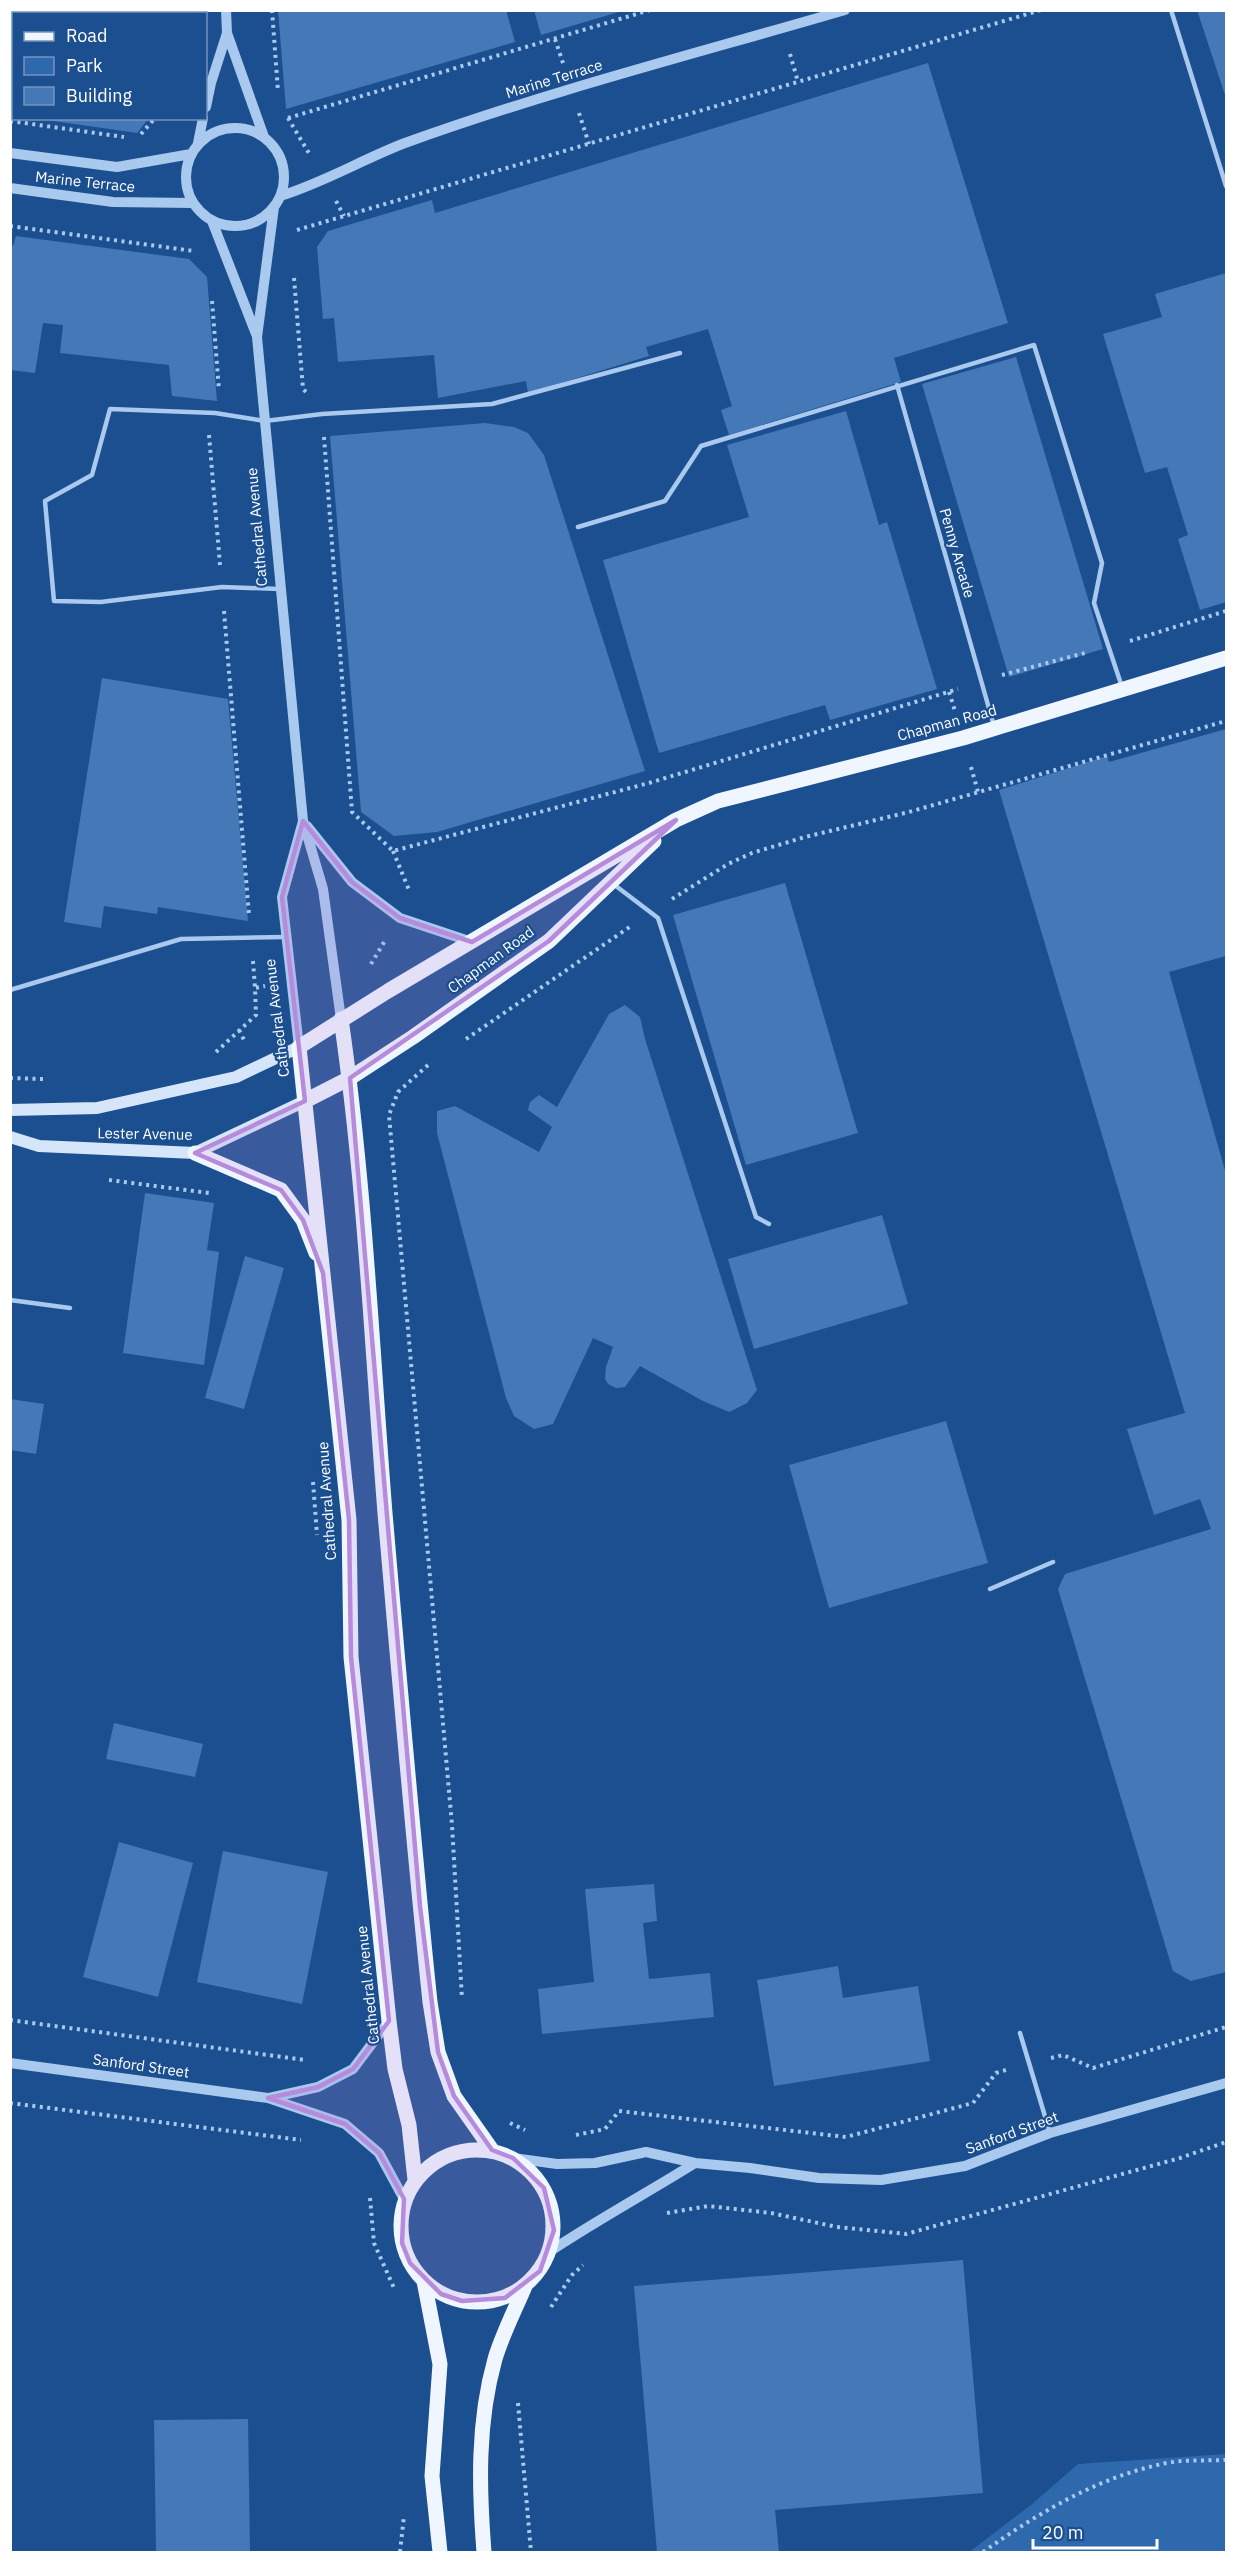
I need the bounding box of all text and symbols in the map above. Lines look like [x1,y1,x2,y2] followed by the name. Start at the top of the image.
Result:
[12,12,207,120] legend
[66,24,107,47] text: Road
[66,54,103,77] text: Park
[503,55,605,102] street label: Marine Terrace
[66,84,133,107] text: Building
[34,167,136,196] street label: Marine Terrace
[242,467,271,587] street label: Cathedral Avenue
[936,506,979,600] street label: Penny Arcade
[895,700,999,745] street label: Chapman Road
[444,922,538,997] street label: Chapman Road
[260,958,293,1078] street label: Cathedral Avenue
[97,1123,193,1144] street label: Lester Avenue
[313,1441,340,1561] street label: Cathedral Avenue
[352,1925,383,2045] street label: Cathedral Avenue
[92,2049,191,2082] street label: Sanford Street
[963,2107,1061,2158] street label: Sanford Street
[1033,2512,1158,2550] scale bar
[1042,2521,1084,2544] text: 20 m

